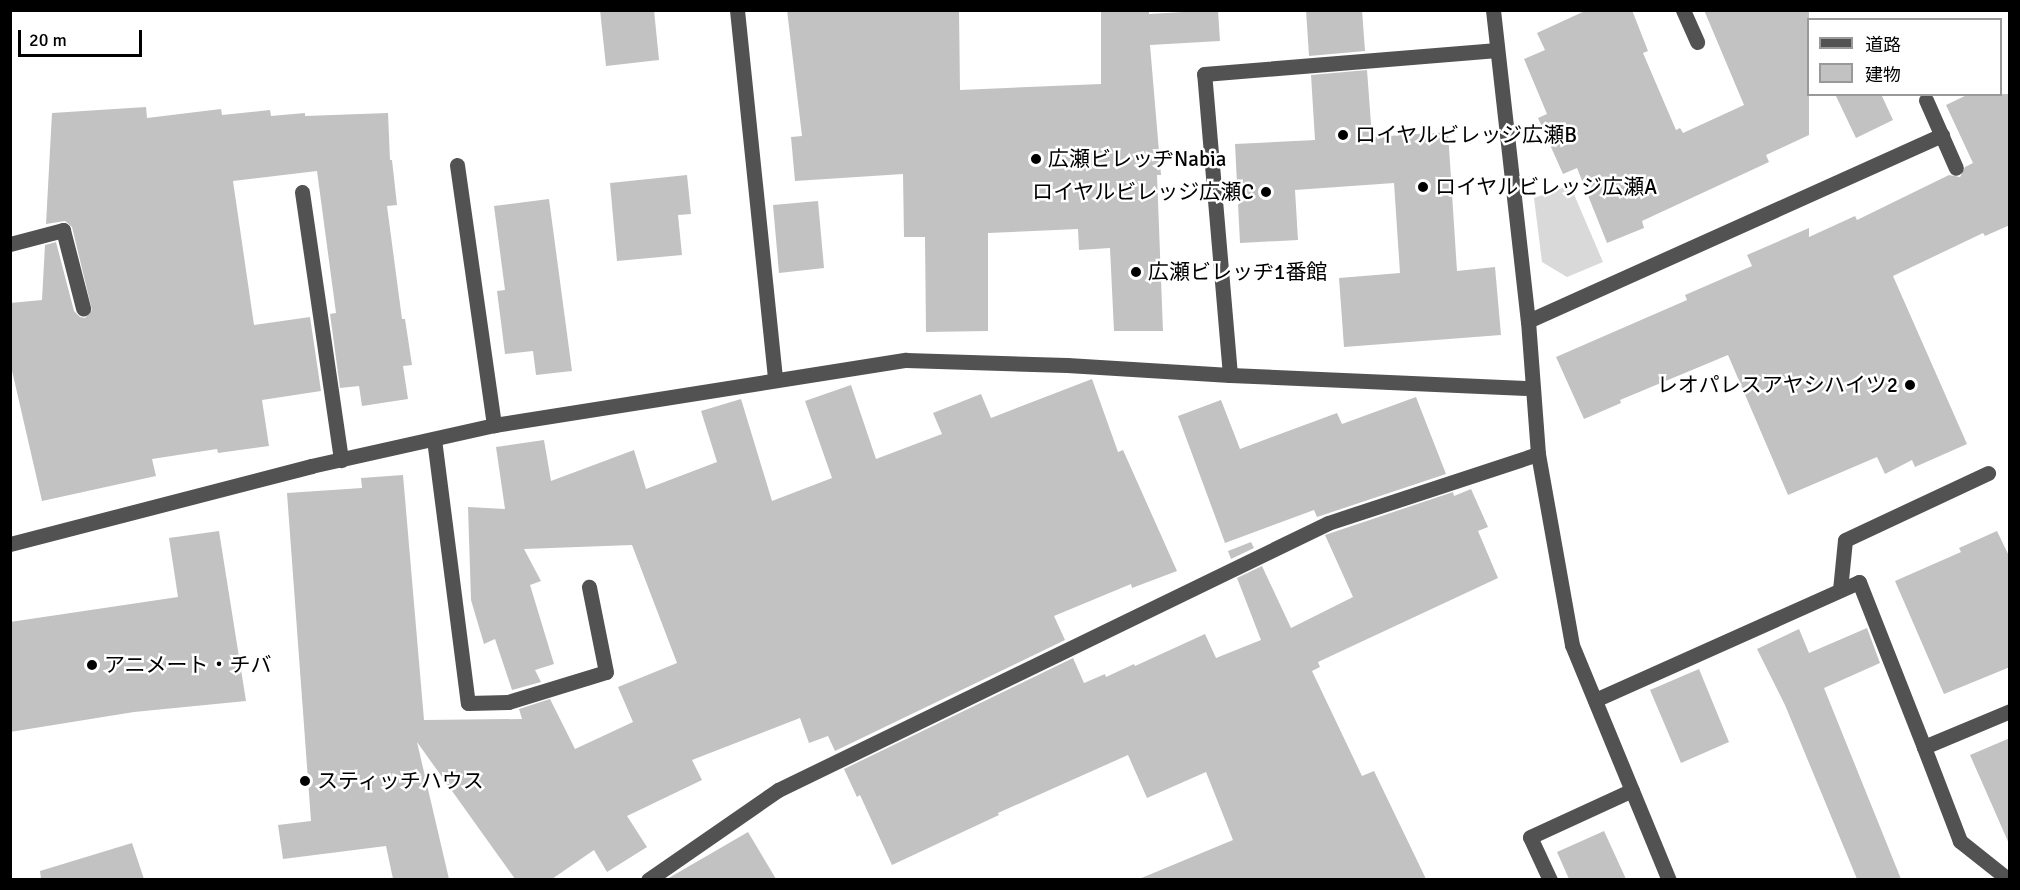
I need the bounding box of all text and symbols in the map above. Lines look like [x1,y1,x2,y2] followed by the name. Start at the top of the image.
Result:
[21,18,146,56] scale bar
[1807,18,2002,96] legend
[29,29,67,51] text: 20 m
[1865,34,1901,56] text: 道路
[1865,64,1901,86] text: 建物
[1355,122,1578,148] place label: ロイヤルビレッジ広瀬B
[1336,128,1350,142] marker: ロイヤルビレッジ広瀬B
[1048,146,1226,172] place label: 広瀬ビレッヂNabia
[1029,152,1043,166] marker: 広瀬ビレッヂNabia
[1435,174,1658,200] place label: ロイヤルビレッジ広瀬A
[1031,179,1254,205] place label: ロイヤルビレッジ広瀬C
[1416,180,1430,194] marker: ロイヤルビレッジ広瀬A
[1259,185,1273,199] marker: ロイヤルビレッジ広瀬C
[1148,259,1327,285] place label: 広瀬ビレッヂ1番館
[1129,265,1143,279] marker: 広瀬ビレッヂ1番館
[1656,372,1898,398] place label: レオパレスアヤシハイツ2
[1903,378,1917,392] marker: レオパレスアヤシハイツ2
[104,652,272,678] place label: アニメート・チバ
[85,658,99,672] marker: アニメート・チバ
[317,768,485,794] place label: スティッチハウス
[298,774,312,788] marker: スティッチハウス

